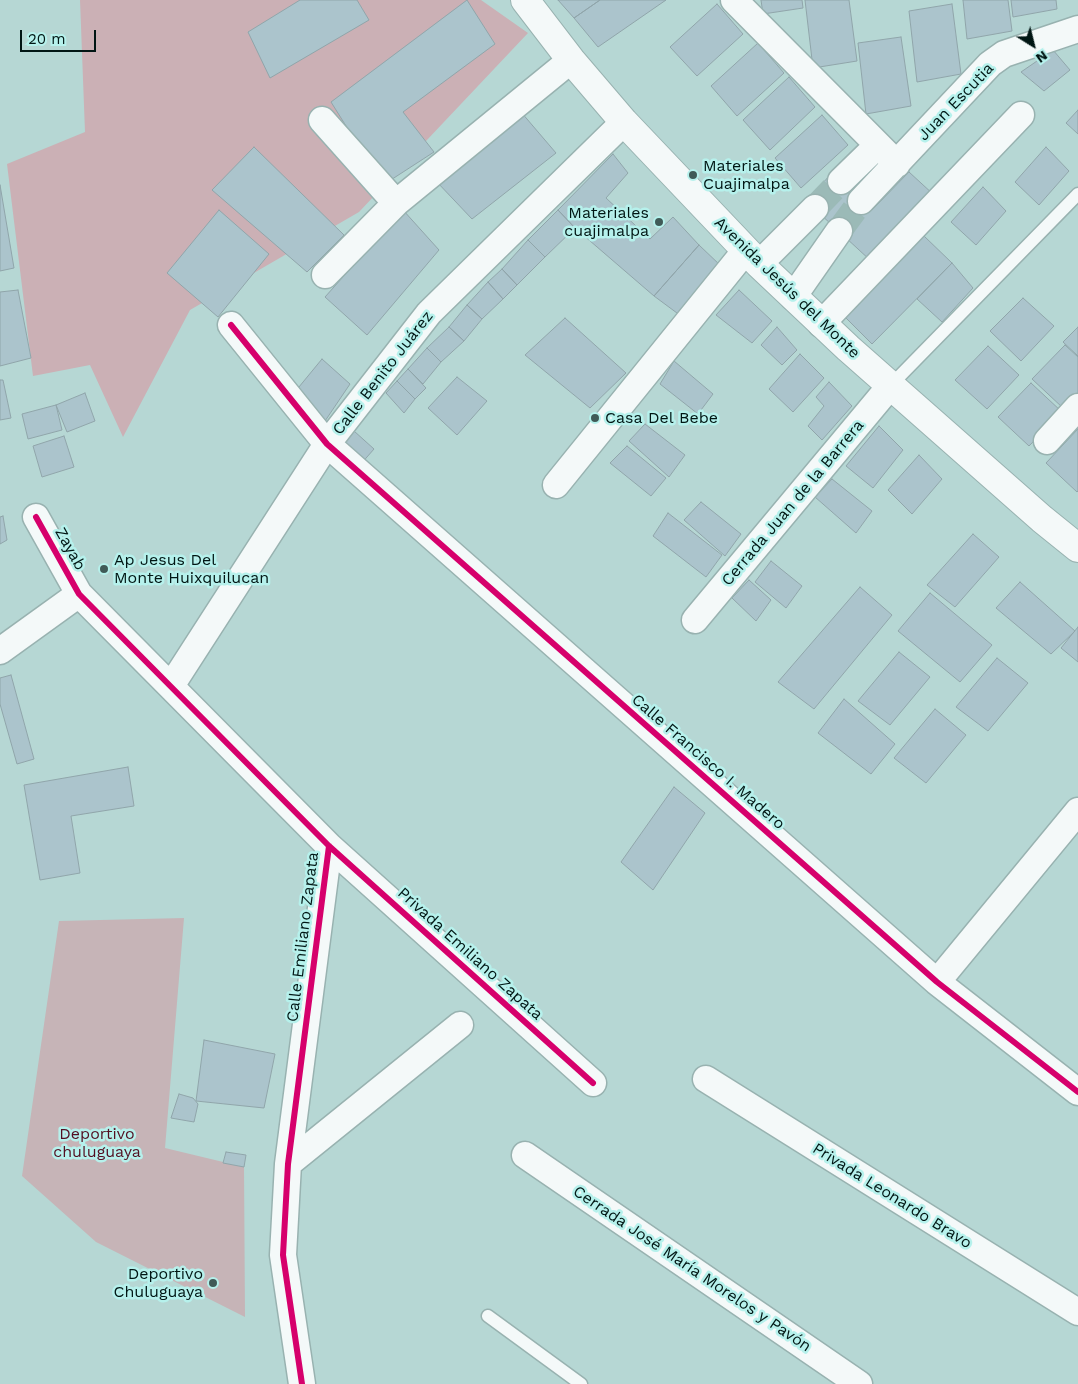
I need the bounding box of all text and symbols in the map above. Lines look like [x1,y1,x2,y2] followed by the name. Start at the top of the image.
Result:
[22,20,99,52] scale bar
[1008,20,1058,70] north arrow
[28,30,66,48] text: 20 m
[1033,48,1051,67] text: N
[914,59,998,145] street label: Juan Escutia
[703,156,790,194] place label: Materiales Cuajimalpa
[687,169,699,181] marker: Materiales Cuajimalpa
[564,203,649,241] place label: Materiales cuajimalpa
[710,213,864,363] street label: Avenida Jesús del Monte
[653,216,665,228] marker: Materiales cuajimalpa
[329,307,437,439] street label: Calle Benito Juárez
[605,408,718,428] place label: Casa Del Bebe
[589,412,601,424] marker: Casa Del Bebe
[718,416,868,590] street label: Cerrada Juan de la Barrera
[50,524,90,574] street label: Zayab
[114,550,269,588] place label: Ap Jesus Del Monte Huixquilucan
[98,563,110,575] marker: Ap Jesus Del Monte Huixquilucan
[627,690,789,834] street label: Calle Francisco I. Madero
[283,851,323,1023] street label: Calle Emiliano Zapata
[393,884,547,1024] street label: Privada Emiliano Zapata
[53,1124,141,1162] park label: Deportivo chuluguaya
[809,1139,975,1253] street label: Privada Leonardo Bravo
[569,1182,815,1356] street label: Cerrada José María Morelos y Pavón
[113,1264,203,1302] place label: Deportivo Chuluguaya
[207,1277,219,1289] marker: Deportivo Chuluguaya

